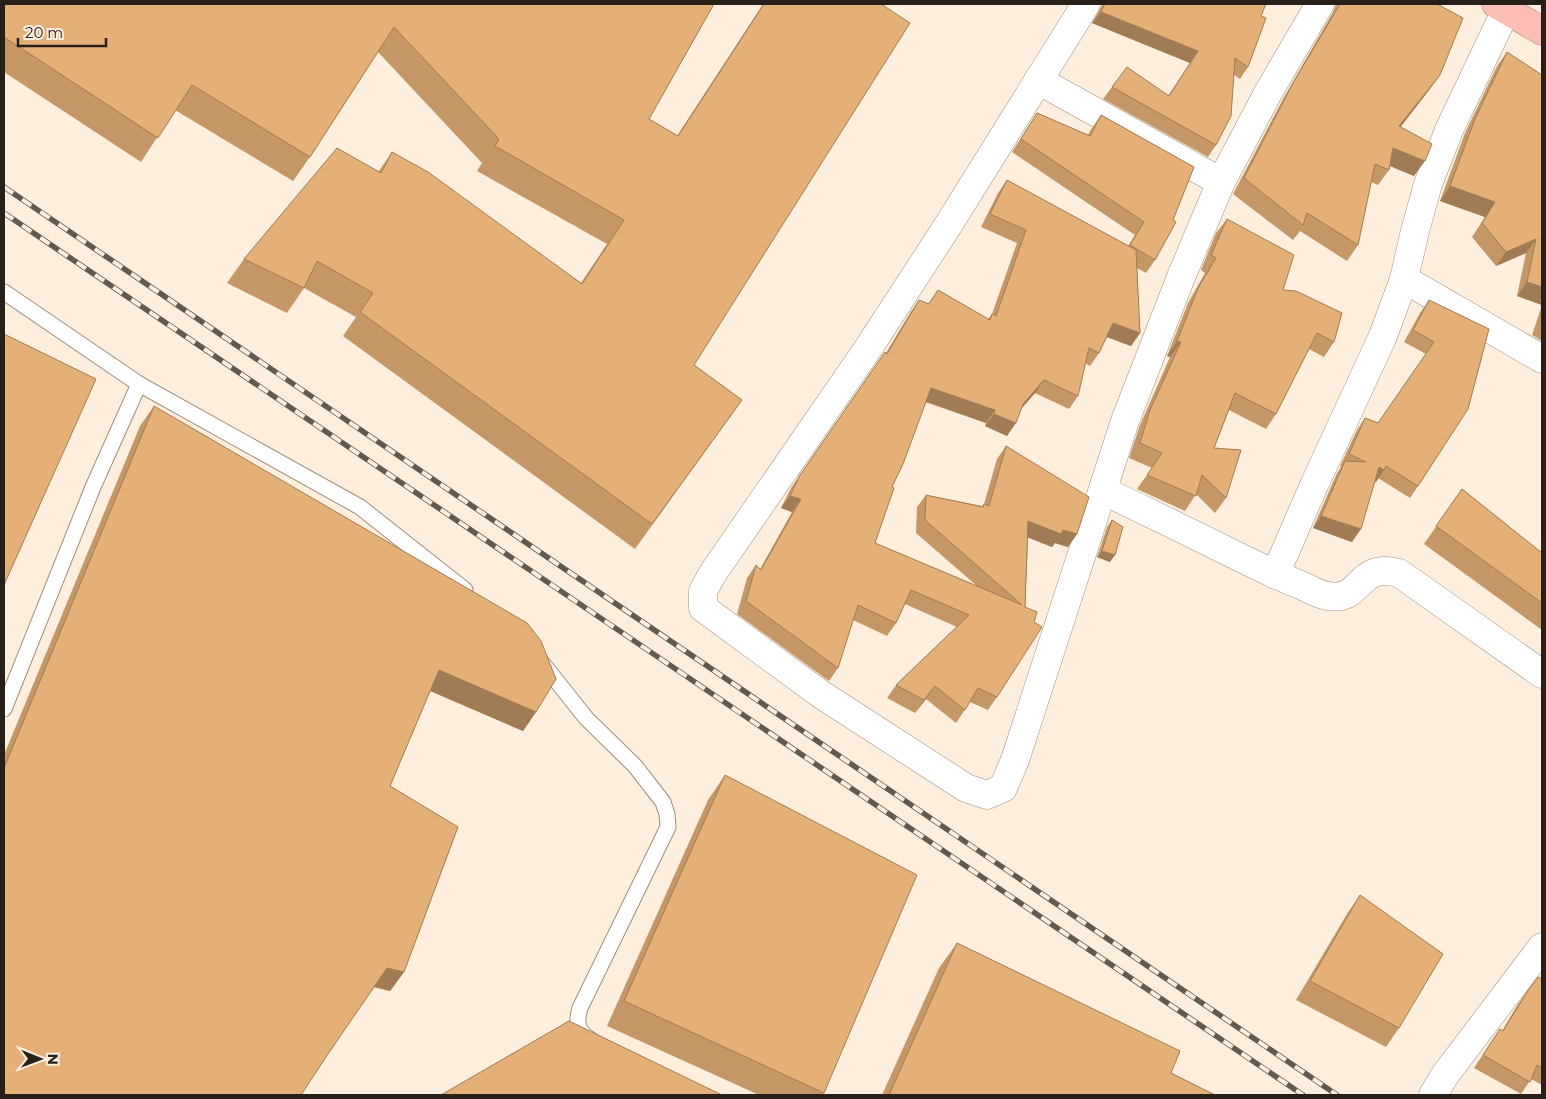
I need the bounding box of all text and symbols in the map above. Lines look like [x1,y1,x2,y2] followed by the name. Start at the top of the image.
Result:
[18,15,105,47] scale bar
[25,23,63,42] text: 20 m
[15,1034,65,1084] north arrow
[44,1053,62,1065] text: N

